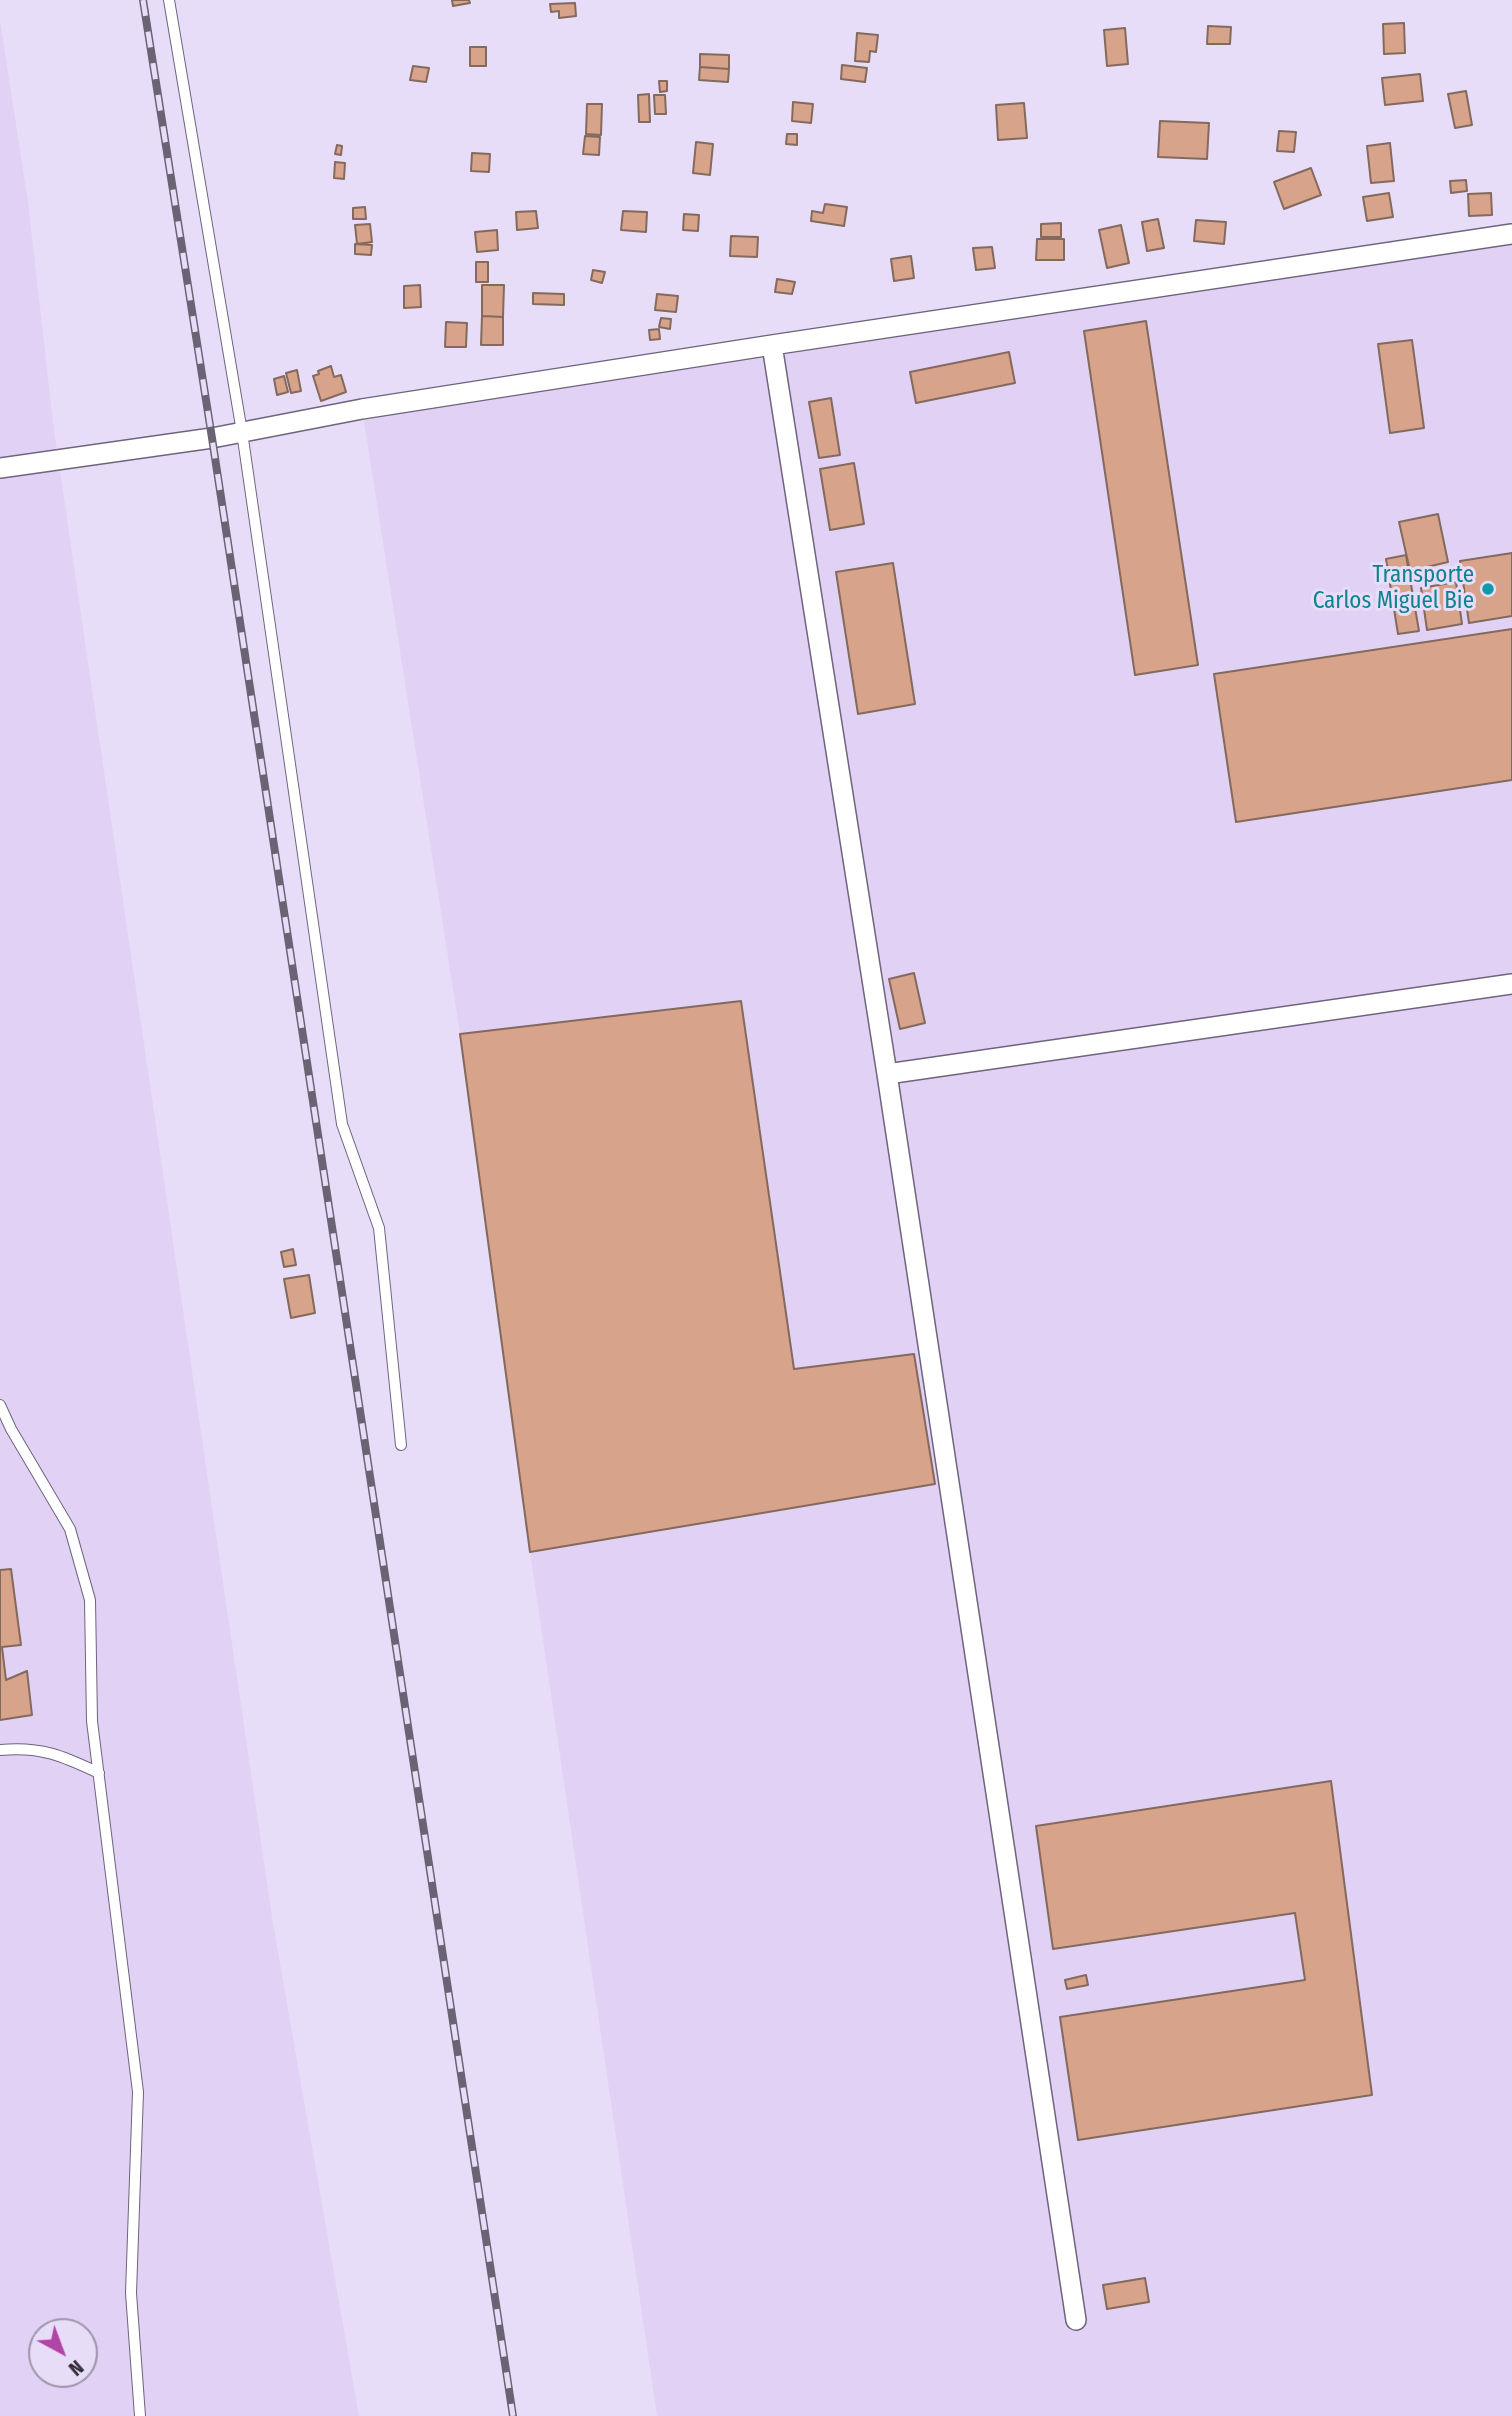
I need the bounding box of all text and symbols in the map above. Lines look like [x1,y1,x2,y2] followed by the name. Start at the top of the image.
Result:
[1313,562,1474,616] place label: Transporte Carlos Miguel Bie
[1480,581,1496,597] marker: Transporte Carlos Miguel Bie
[28,2318,98,2388] north arrow
[64,2355,88,2380] text: N

